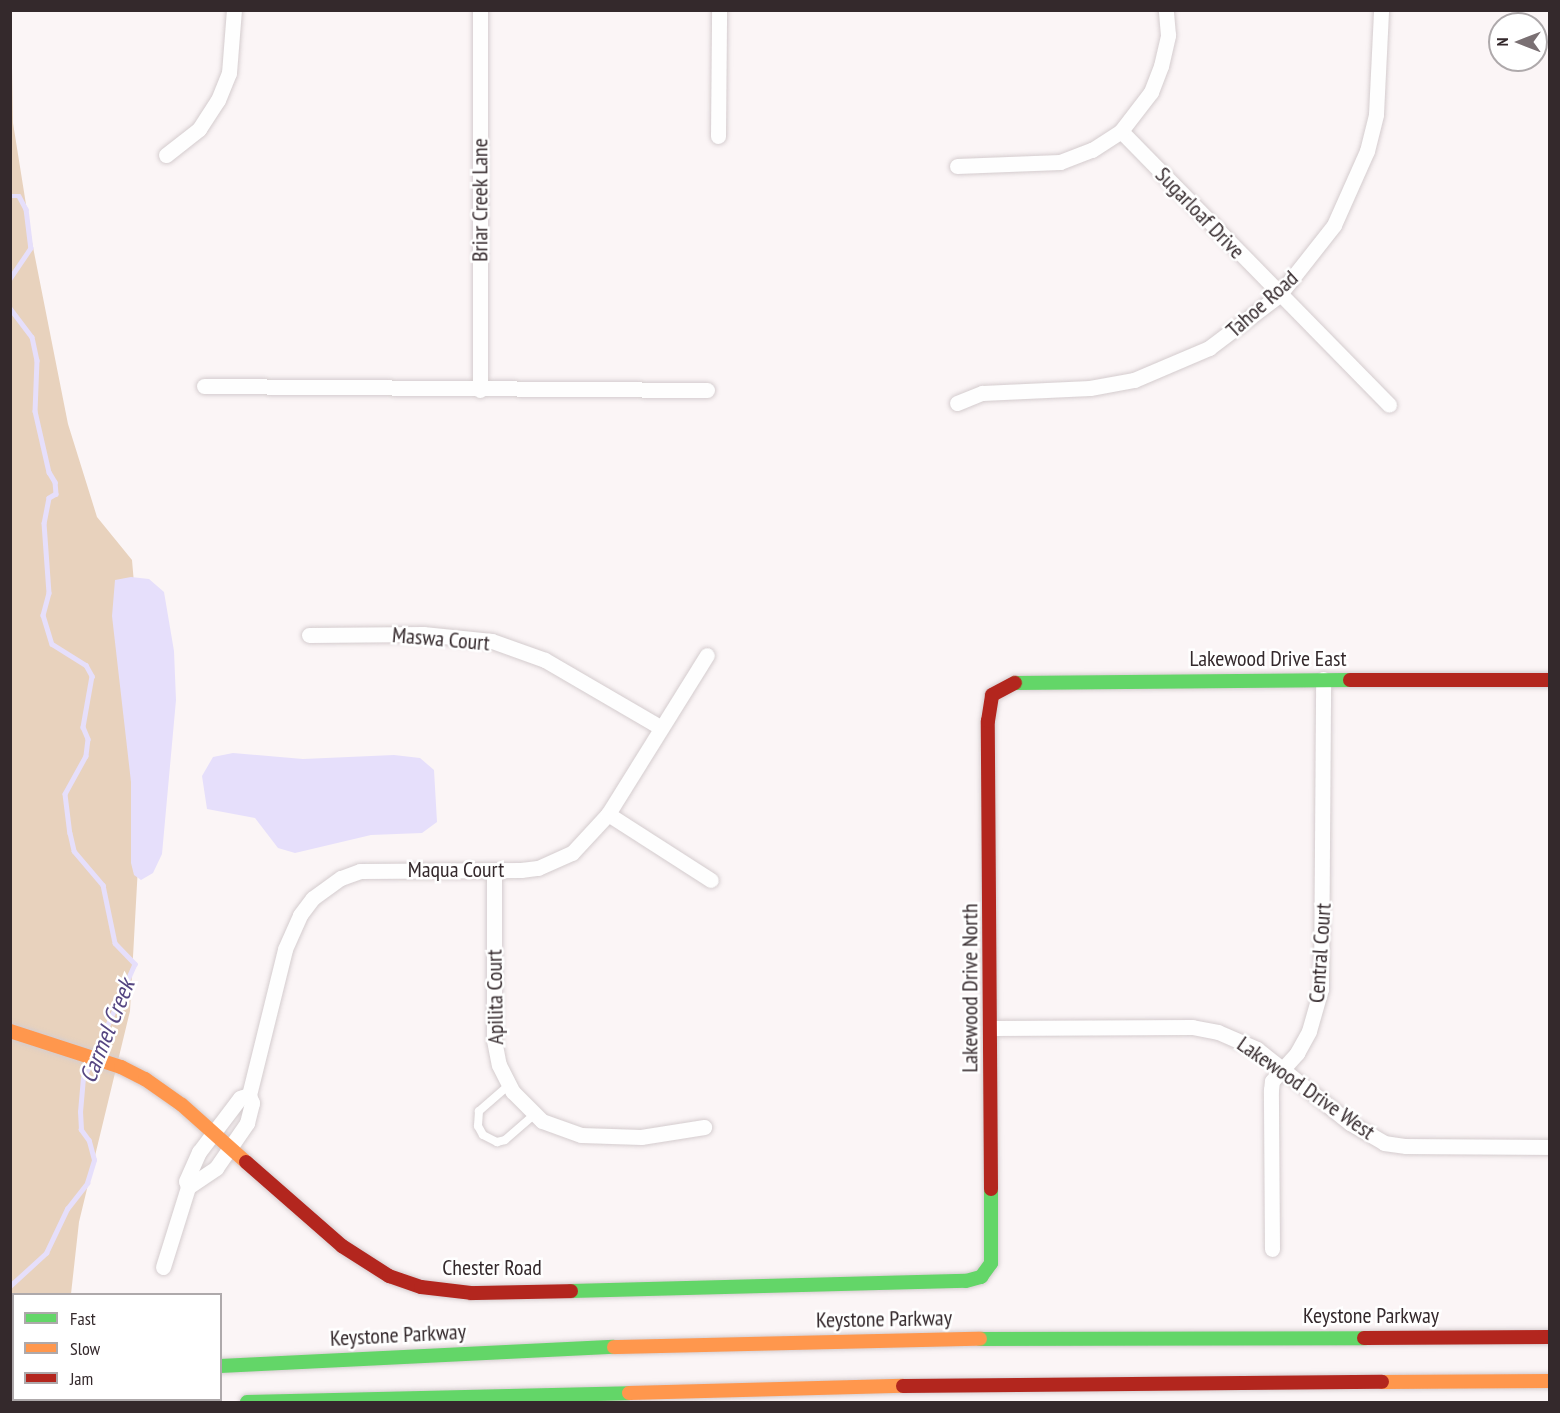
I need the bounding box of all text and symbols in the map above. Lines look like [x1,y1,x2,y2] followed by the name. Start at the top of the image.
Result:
[1488,12,1548,72] north arrow
[1492,38,1512,46] text: N
[467,138,493,262] street label: Briar Creek Lane
[1150,162,1250,264] street label: Sugarloaf Drive
[1221,265,1303,343] street label: Tahoe Road
[391,622,491,656] street label: Maswa Court
[1189,646,1347,672] street label: Lakewood Drive East
[408,857,504,883] street label: Maqua Court
[1303,902,1337,1004] street label: Central Court
[957,903,983,1073] street label: Lakewood Drive North
[481,949,509,1045] street label: Apilita Court
[73,975,141,1087] water label: Carmel Creek
[1232,1031,1380,1145] street label: Lakewood Drive West
[442,1255,542,1281] street label: Chester Road
[12,1293,222,1401] legend
[1303,1303,1439,1329] street label: Keystone Parkway
[816,1305,952,1333] street label: Keystone Parkway
[70,1307,96,1330] text: Fast
[329,1318,467,1352] street label: Keystone Parkway
[70,1337,100,1360] text: Slow
[70,1367,93,1390] text: Jam

